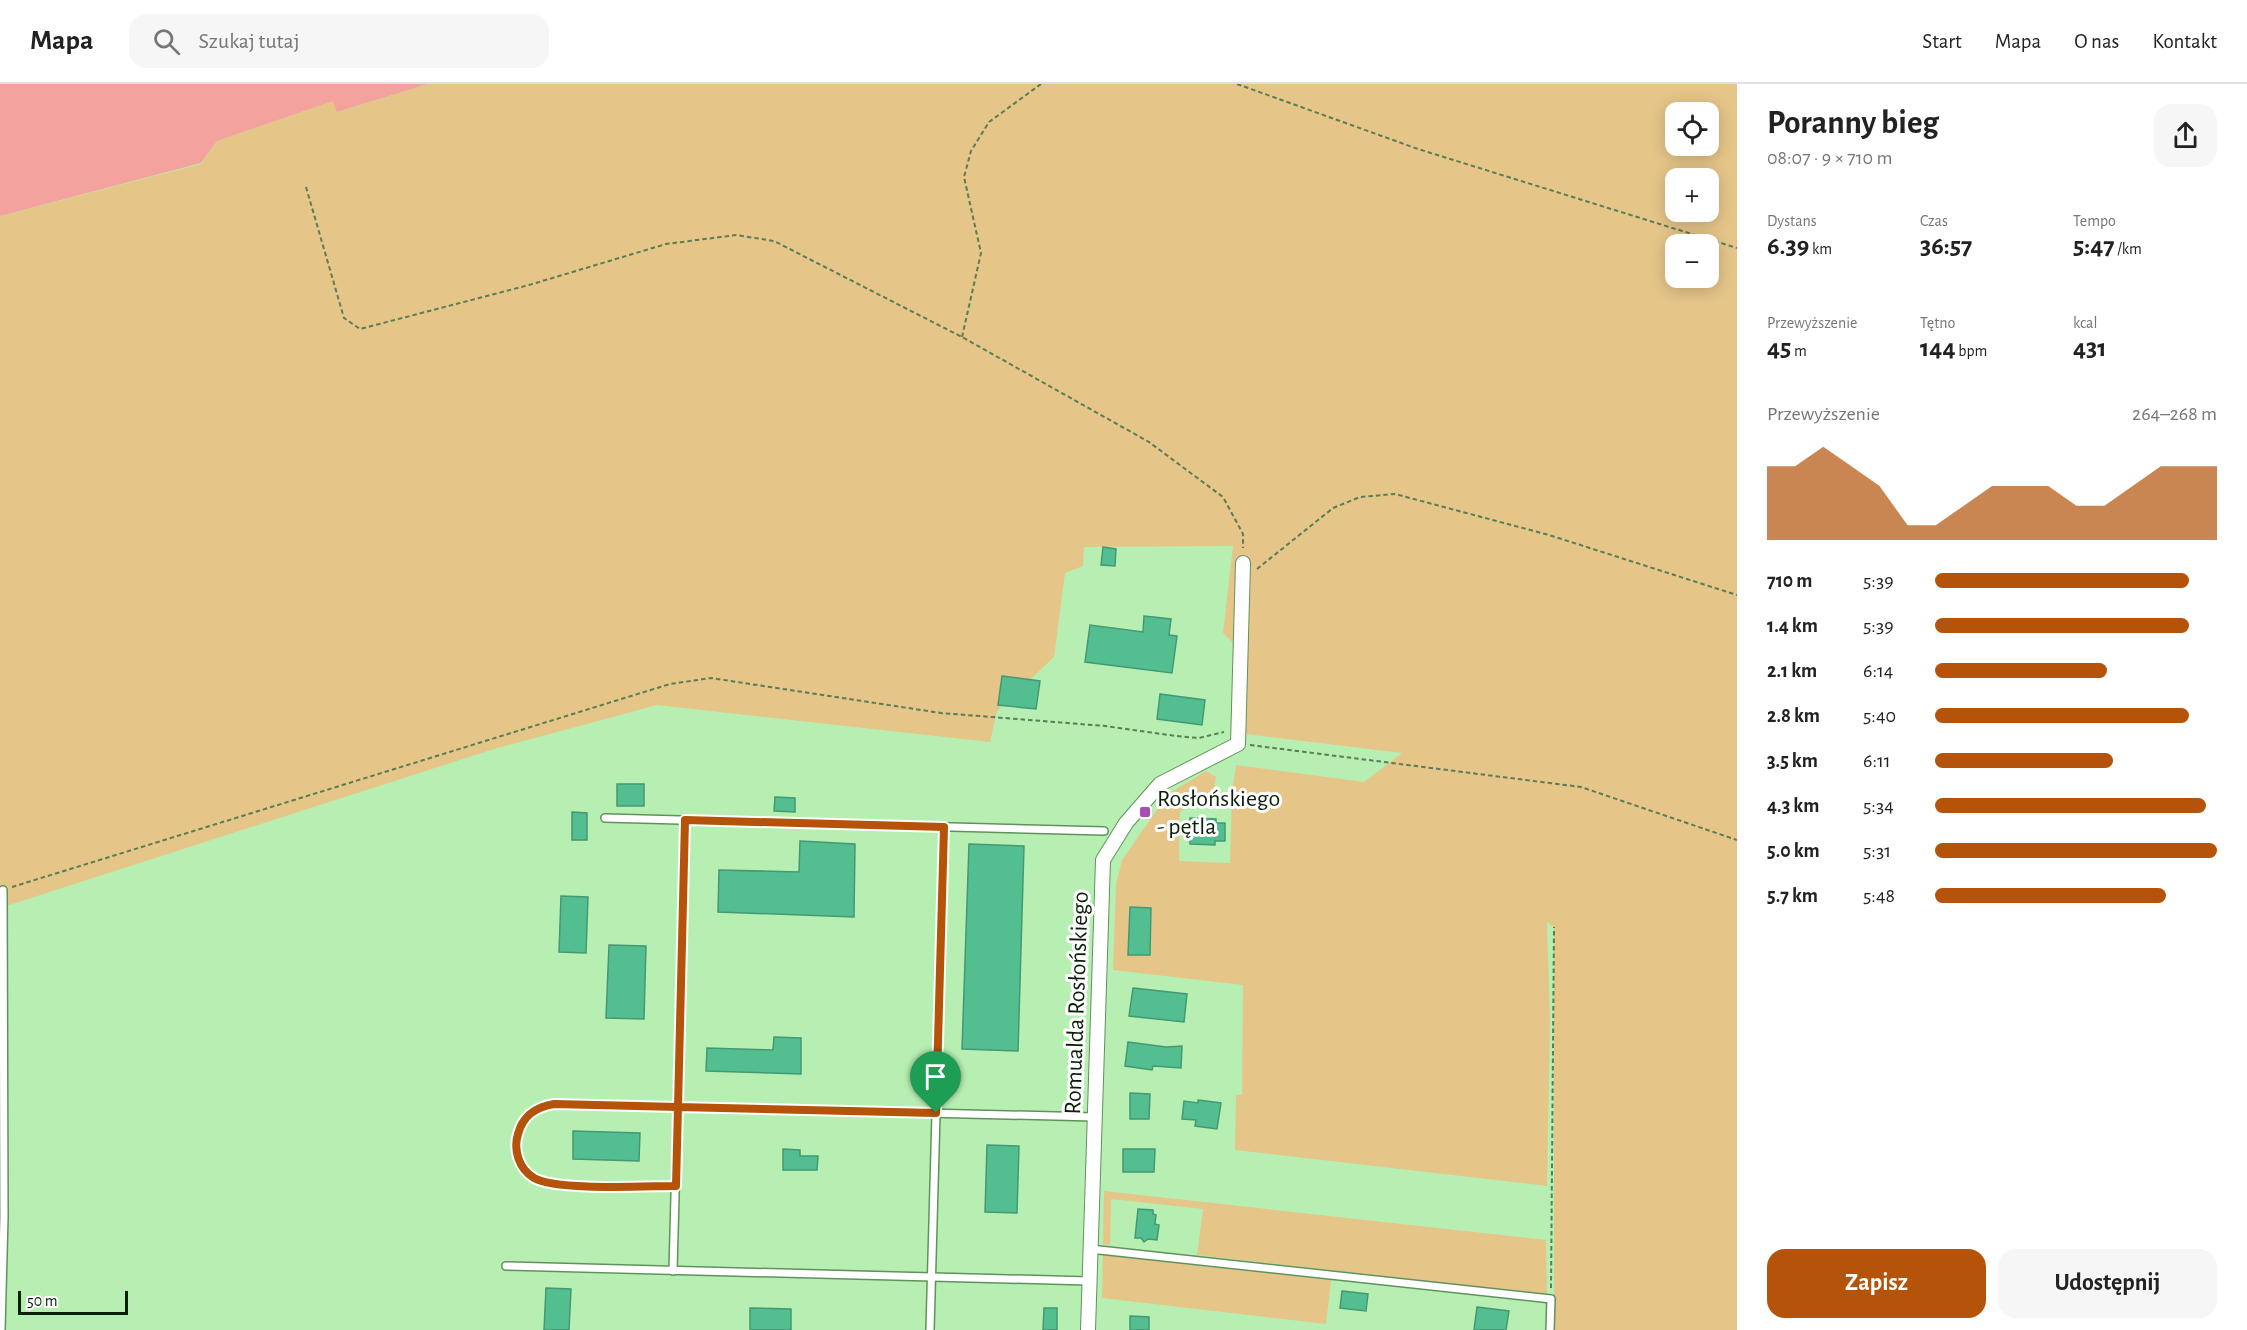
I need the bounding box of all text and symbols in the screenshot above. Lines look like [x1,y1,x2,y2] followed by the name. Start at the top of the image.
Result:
[129,14,549,68] search box
[150,25,183,58] icon: search
[30,27,93,55] text: Mapa
[198,30,300,52] text: Szukaj tutaj
[1922,31,1962,52] text: Start
[1995,31,2041,52] text: Mapa
[2074,31,2119,52] text: O nas
[2152,31,2217,52] text: Kontakt
[1665,102,1719,288] map controls
[1665,102,1719,156] button: locate
[2154,104,2217,167] button: share
[1767,107,1939,140] text: Poranny bieg
[1767,148,1892,168] text: 08:07 · 9 × 710 m
[1665,168,1719,222] button: +
[1767,213,1817,229] text: Dystans
[1920,213,1948,229] text: Czas
[2073,213,2116,229] text: Tempo
[1767,233,1809,259] text: 6.39
[1920,233,1972,259] text: 36:57
[2073,233,2115,259] text: 5:47
[1665,234,1719,288] button: −
[1809,241,1832,257] text: km
[2115,241,2142,257] text: /km
[1767,315,1857,331] text: Przewyższenie
[1920,315,1955,331] text: Tętno
[2073,315,2097,331] text: kcal
[1767,335,1791,361] text: 45
[1920,335,1956,361] text: 144
[2073,335,2107,361] text: 431
[1791,343,1807,359] text: m
[1956,343,1987,359] text: bpm
[1767,404,1880,424] text: Przewyższenie
[2132,404,2217,424] text: 264–268 m
[1767,571,1812,591] text: 710 m
[1863,571,1894,591] text: 5:39
[1767,616,1818,636] text: 1.4 km
[1863,616,1894,636] text: 5:39
[1767,661,1817,681] text: 2.1 km
[1863,661,1893,681] text: 6:14
[1767,706,1820,726] text: 2.8 km
[1863,706,1896,726] text: 5:40
[1767,751,1818,771] text: 3.5 km
[1863,751,1891,771] text: 6:11
[1157,787,1280,839] place label: Rosłońskiego - pętla
[1767,796,1819,816] text: 4.3 km
[1863,796,1894,816] text: 5:34
[1138,805,1152,819] marker: Rosłońskiego - pętla
[1767,841,1820,861] text: 5.0 km
[1863,841,1891,861] text: 5:31
[1767,886,1818,906] text: 5.7 km
[1863,886,1895,906] text: 5:48
[1061,891,1093,1115] street label: Romualda Rosłońskiego
[910,1051,961,1113] pin
[919,1060,952,1093] icon: arrive
[1767,1249,1986,1318] button: Zapisz
[1998,1249,2217,1318] button: Udostępnij
[18,1288,128,1316] scale bar
[27,1293,58,1309] text: 50 m

